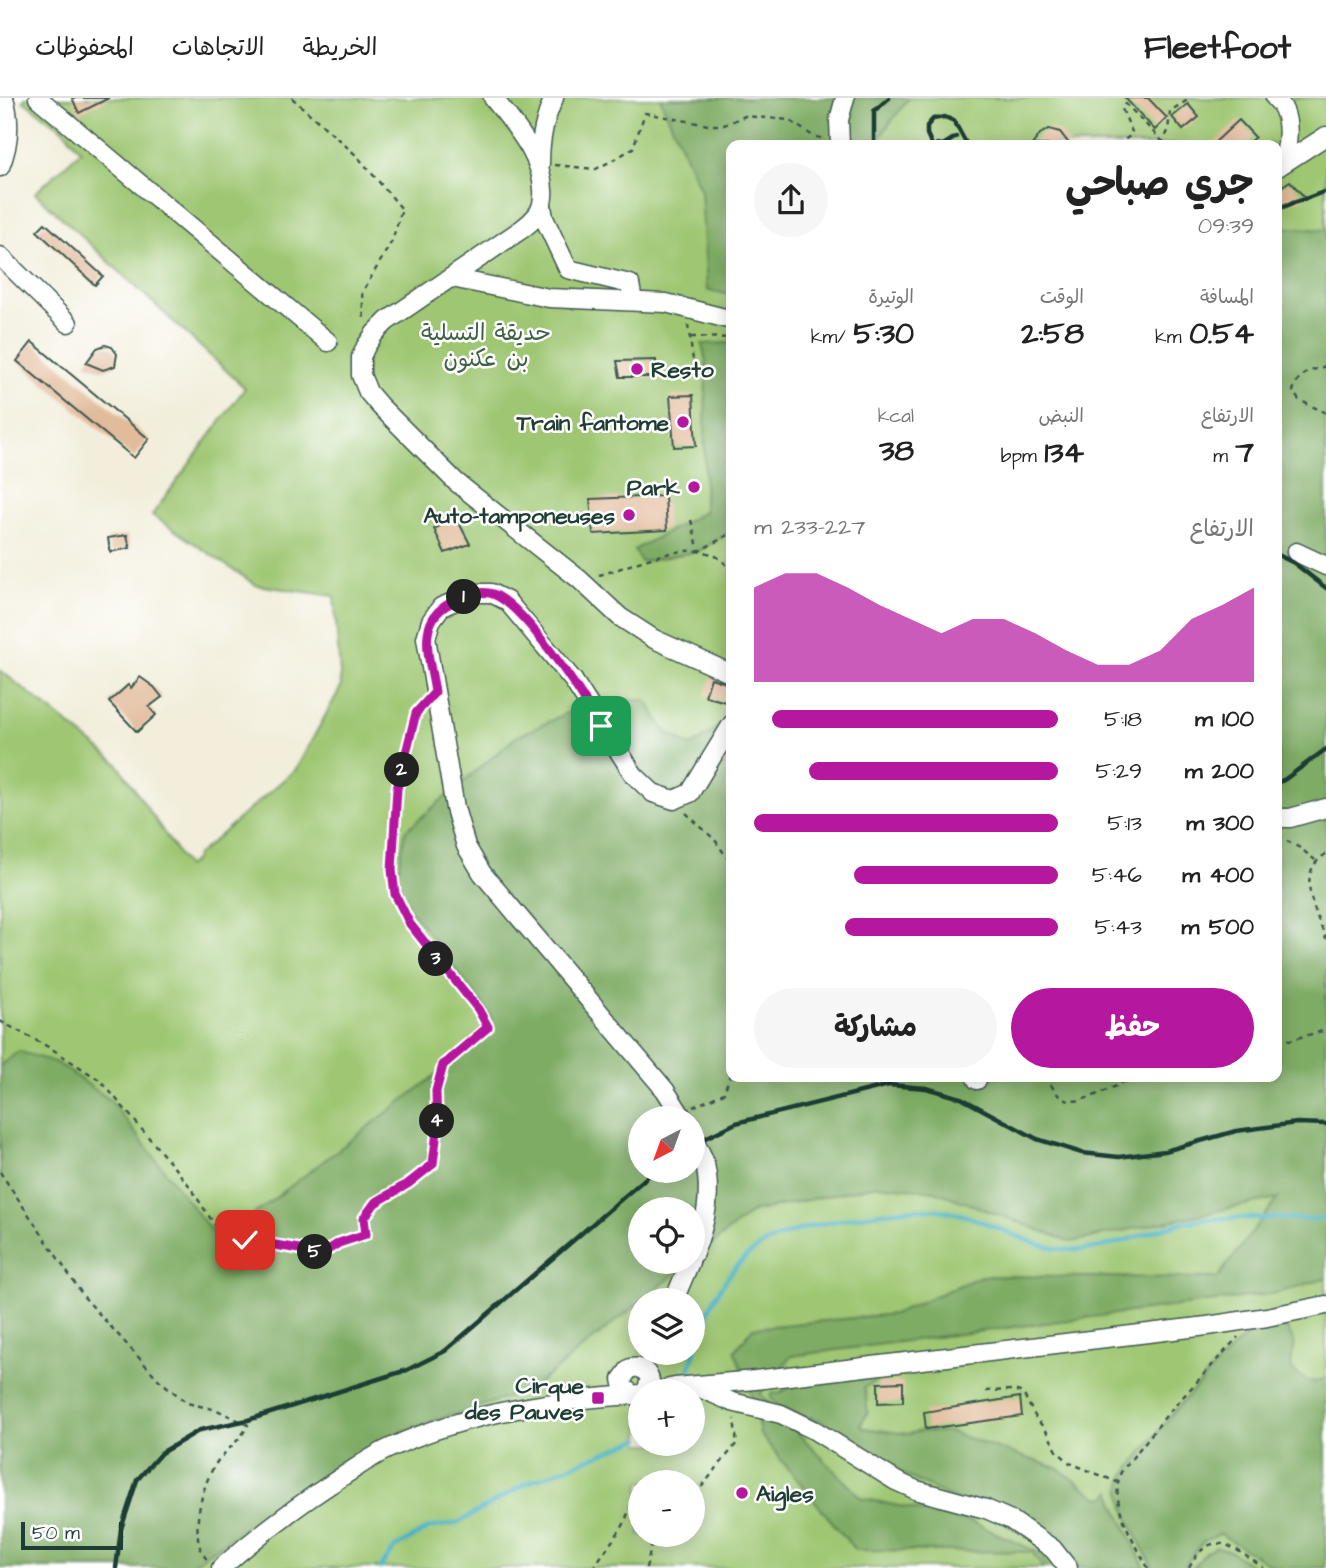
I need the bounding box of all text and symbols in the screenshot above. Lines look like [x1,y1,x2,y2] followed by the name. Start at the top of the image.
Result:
[1144,25,1291,71] text: Fleetfoot
[35,31,134,65] text: المحفوظات
[172,31,265,65] text: الاتجاهات
[303,31,377,65] text: الخريطة
[1065,158,1254,210] text: جري صباحي
[754,163,828,237] button: share
[1198,210,1254,242] text: 09:39
[868,284,914,311] text: الوتيرة
[1040,284,1084,311] text: الوقت
[1200,284,1254,311] text: المسافة
[854,313,914,355] text: 5:30
[1021,313,1084,355] text: 2:58
[1189,313,1254,355] text: 0.54
[421,317,551,375] park label: حديقة التسلية بن عكنون
[811,324,854,351] text: /km
[1155,324,1189,351] text: km
[651,354,714,386] place label: Resto
[629,361,645,377] marker: Resto
[878,403,914,430] text: kcal
[1039,403,1084,430] text: النبض
[1201,403,1254,430] text: الارتفاع
[516,407,670,439] place label: Train fantome
[675,414,691,430] marker: Train fantome
[879,430,914,472] text: 38
[1044,432,1084,474] text: 134
[1236,432,1254,474] text: 7
[1001,443,1044,470] text: bpm
[1213,443,1236,470] text: m
[627,472,681,504] place label: Park
[686,479,702,495] marker: Park
[423,500,615,532] place label: Auto-tamponeuses
[621,507,637,523] marker: Auto-tamponeuses
[754,511,865,543] text: 227–233 m
[1190,513,1254,545] text: الارتفاع
[447,580,482,614] pin: 1
[462,583,465,610] text: 1
[571,696,631,756] pin
[1104,703,1142,735] text: 5:18
[1195,703,1254,735] text: 100 m
[582,707,620,745] icon: arrive
[384,752,420,788] pin: 2
[1096,755,1142,787] text: 5:29
[1185,755,1254,787] text: 200 m
[396,756,407,783] text: 2
[1107,807,1142,839] text: 5:13
[1186,807,1254,839] text: 300 m
[1092,859,1142,891] text: 5:46
[1182,859,1254,891] text: 400 m
[1095,911,1142,943] text: 5:43
[1182,911,1254,943] text: 500 m
[418,942,453,976] pin: 3
[431,945,440,972] text: 3
[754,988,997,1068] button: مشاركة
[1011,988,1254,1068] button: حفظ
[420,1104,454,1138] pin: 4
[628,1106,705,1183] north arrow
[628,1106,705,1547] map controls
[430,1107,443,1134] text: 4
[628,1197,705,1274] button: locate
[215,1210,275,1270] pin
[226,1221,264,1259] icon: check
[298,1234,332,1270] pin: 5
[308,1238,321,1265] text: 5
[628,1288,705,1365] button: layers
[464,1370,585,1428] place label: Cirque des Pauves
[628,1379,705,1456] button: +
[590,1390,606,1406] marker: Cirque des Pauves
[628,1470,705,1547] button: −
[756,1478,814,1511] place label: Aigles
[734,1485,750,1501] marker: Aigles
[21,1519,122,1551] scale bar
[32,1520,80,1547] text: 50 m

